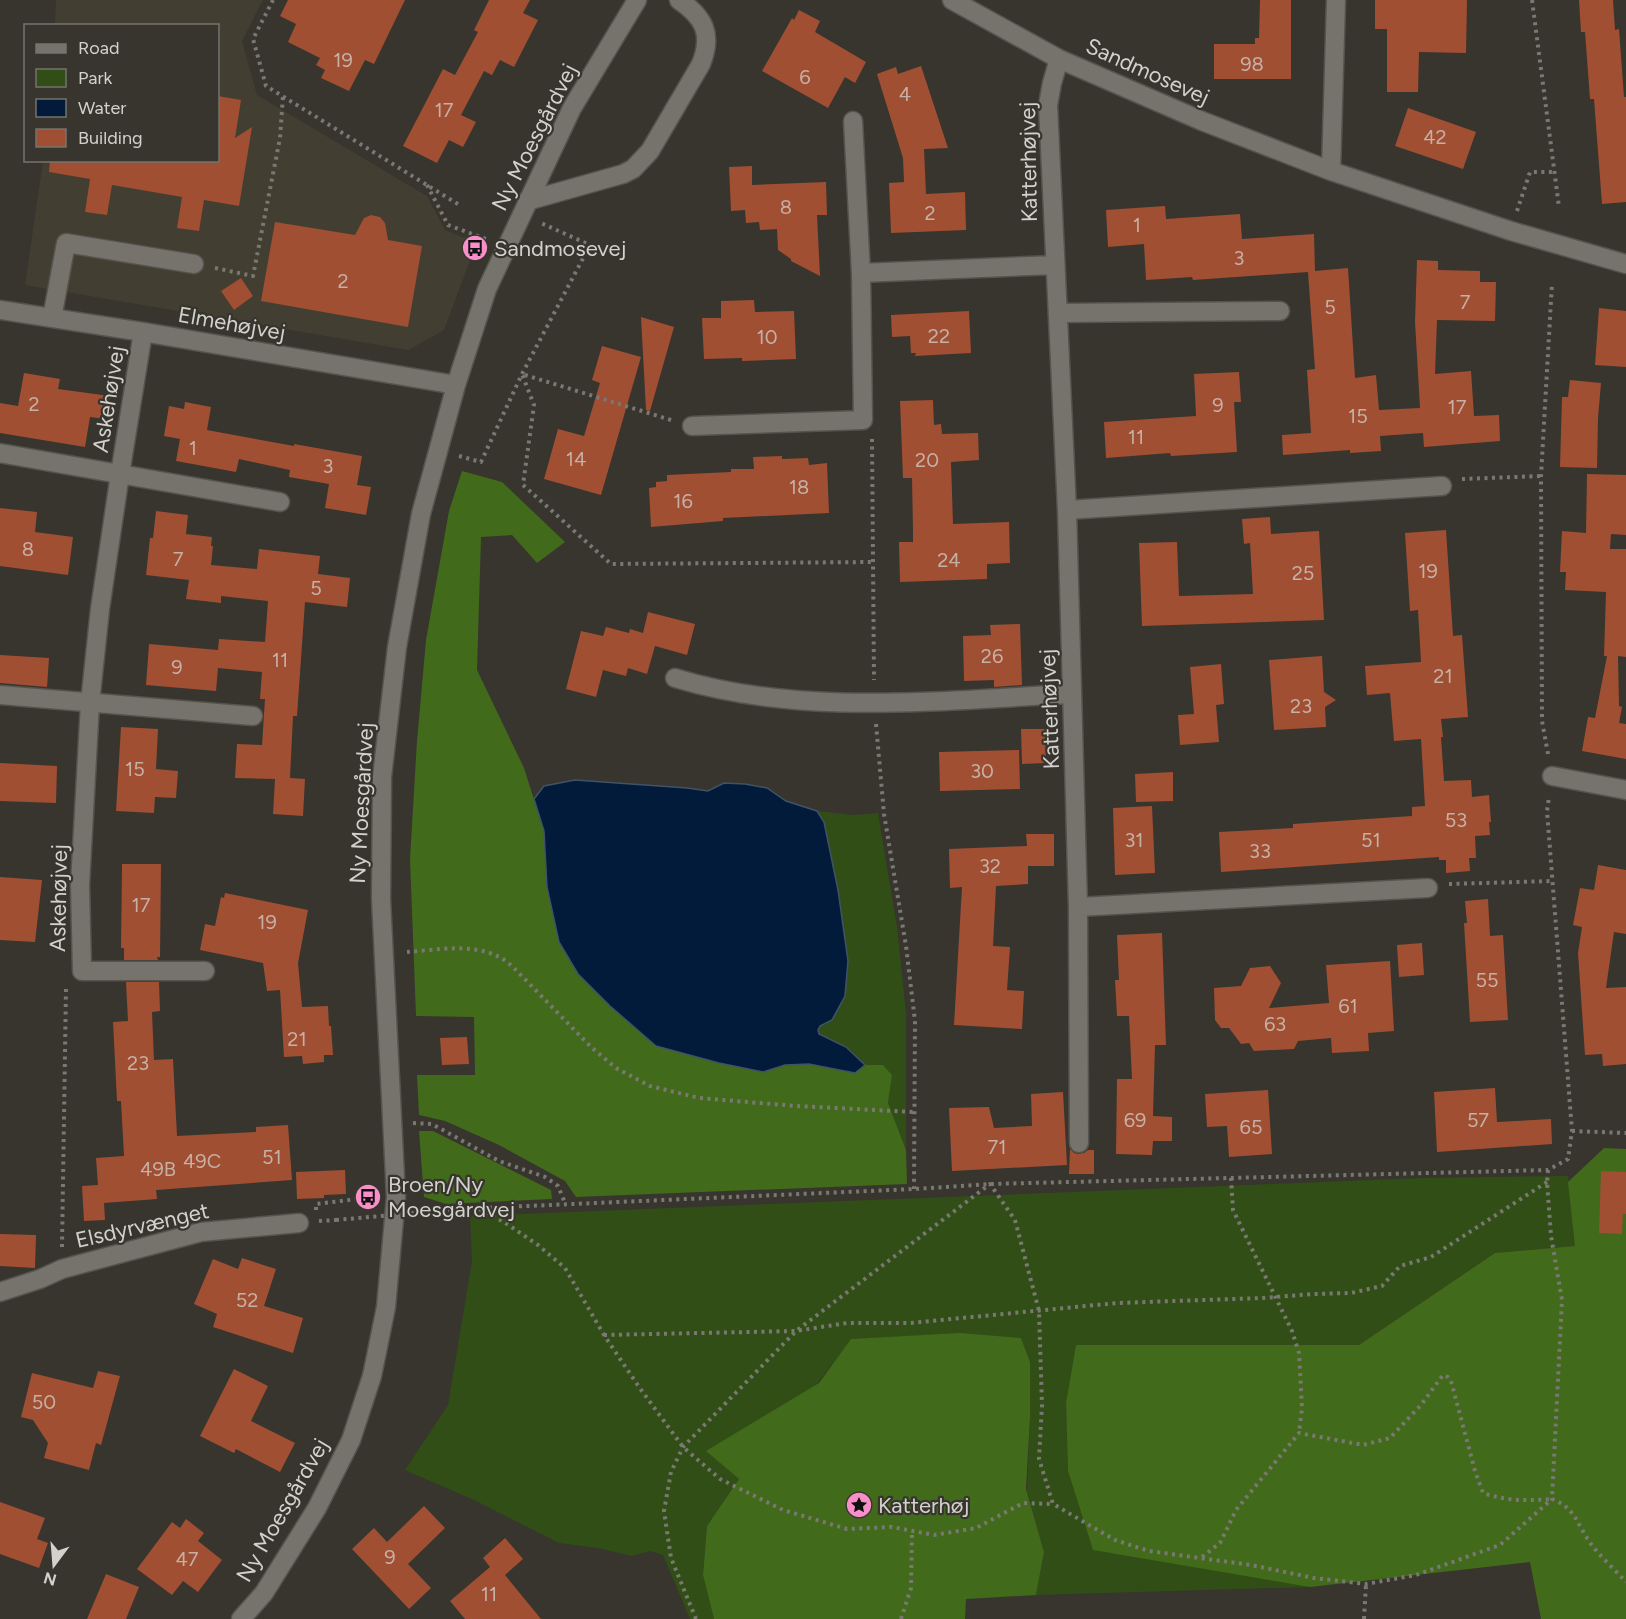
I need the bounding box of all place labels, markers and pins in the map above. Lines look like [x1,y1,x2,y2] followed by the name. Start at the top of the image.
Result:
[460,233,490,263] bus stop icon: Sandmosevej
[494,235,626,262] place label: Sandmosevej
[388,1171,515,1223] place label: Broen/Ny Moesgårdvej
[353,1182,383,1212] bus stop icon: Broen/Ny Moesgårdvej
[844,1490,874,1520] place icon: Katterhøj
[878,1492,969,1519] place label: Katterhøj

